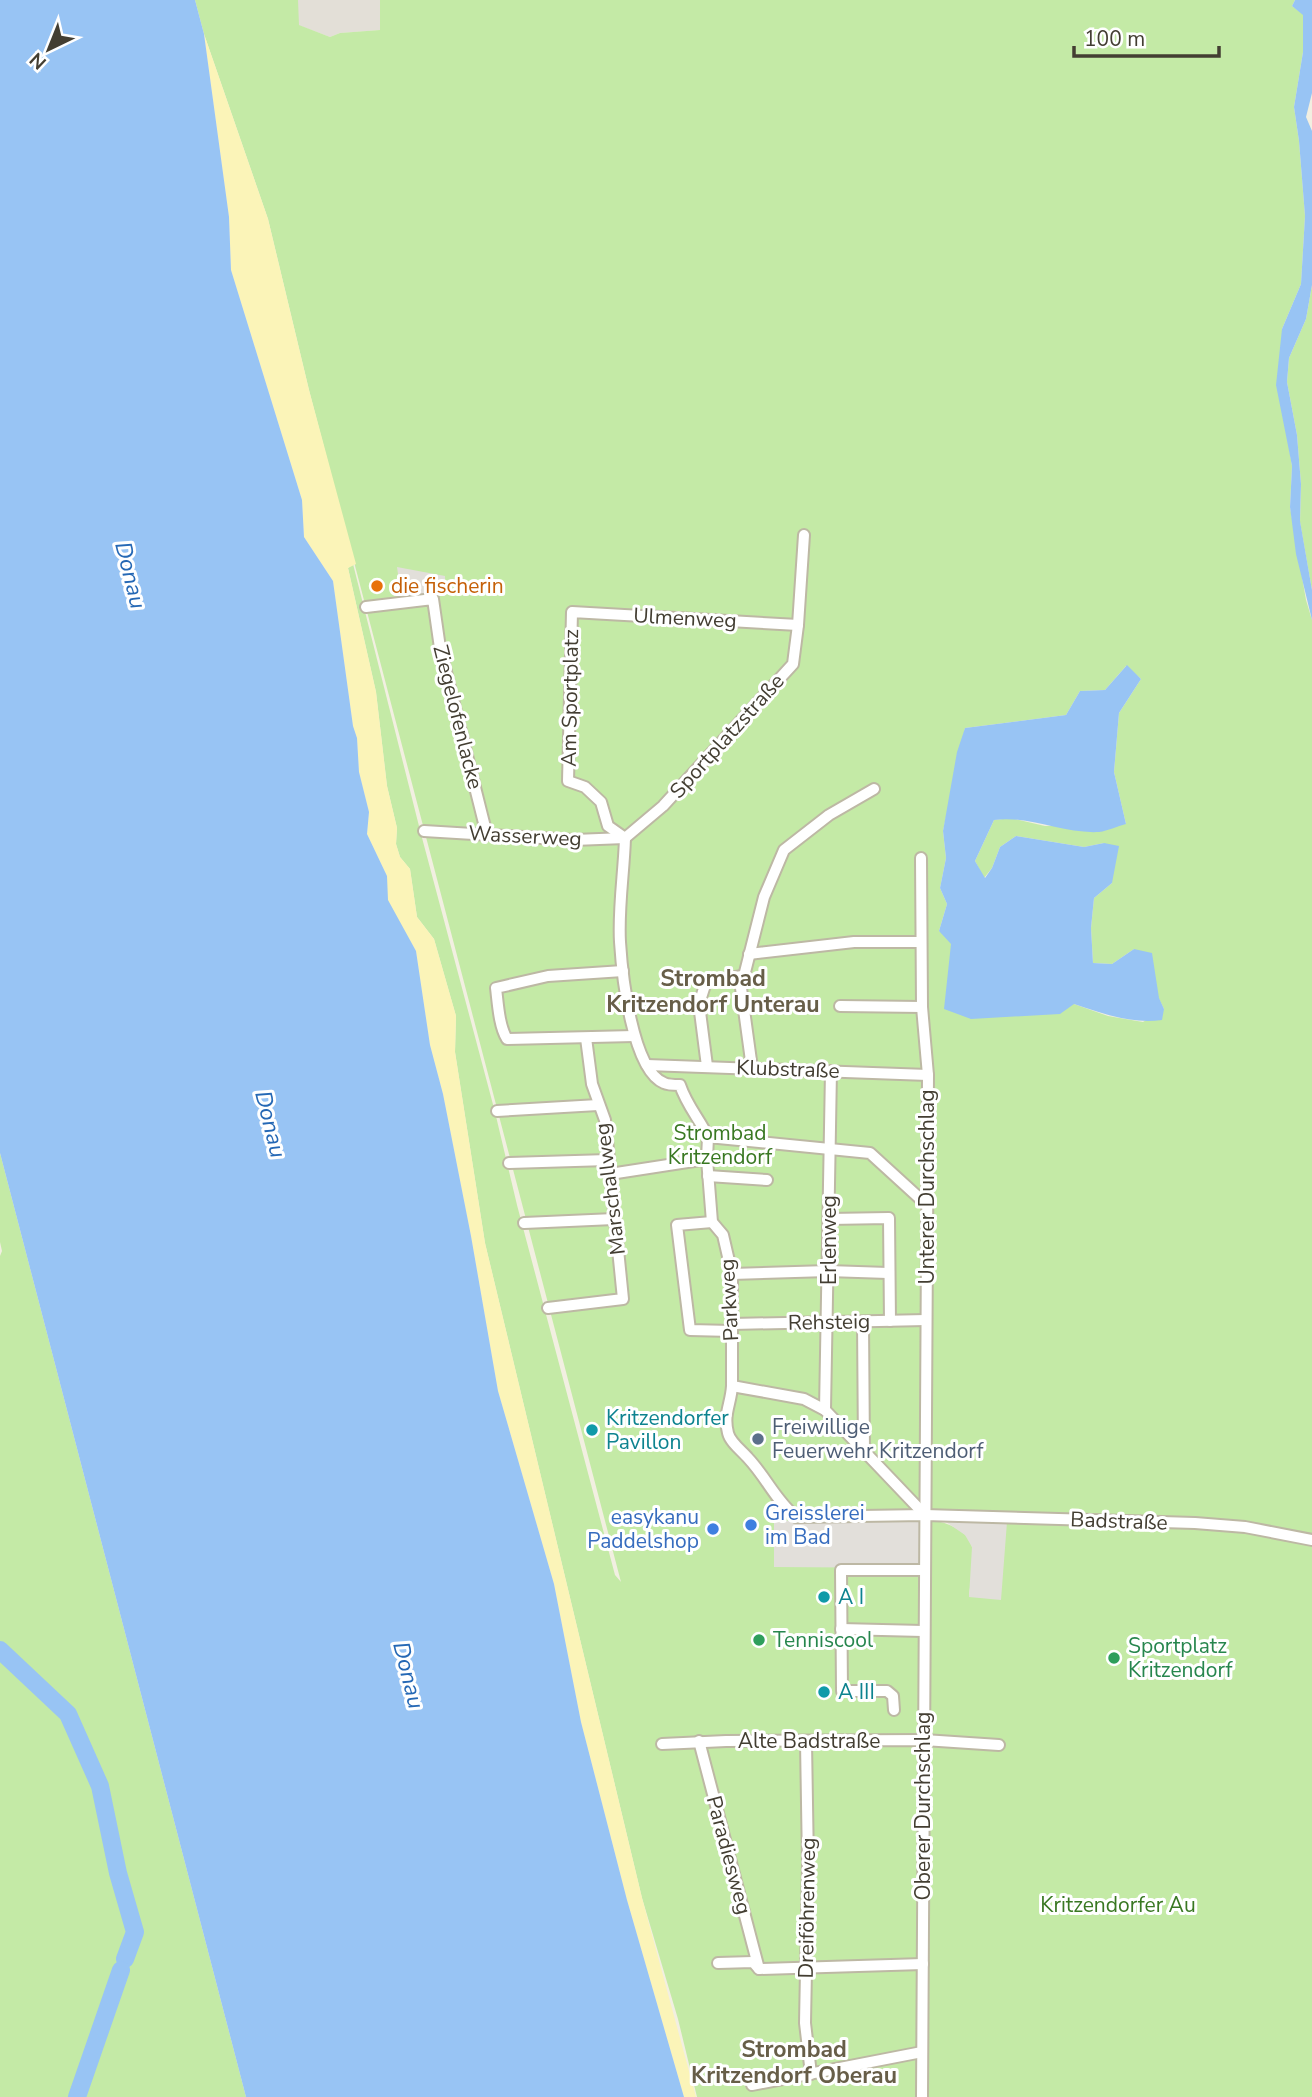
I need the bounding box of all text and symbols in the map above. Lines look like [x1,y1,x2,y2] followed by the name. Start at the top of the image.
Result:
[14,14,84,84] north arrow
[1074,14,1219,58] scale bar
[1084,25,1145,53] text: 100 m
[24,46,52,75] text: N
[107,538,154,612] water label: Donau
[391,572,504,600] place label: die fischerin
[369,578,385,594] marker: die fischerin
[633,601,737,635] street label: Ulmenweg
[555,629,585,767] street label: Am Sportplatz
[427,642,489,792] street label: Ziegelofenlacke
[663,668,791,804] street label: Sportplatzstraße
[468,819,582,853] street label: Wasserweg
[606,963,820,1020] district label: Strombad Kritzendorf Unterau
[736,1053,840,1085] street label: Klubstraße
[247,1087,294,1161] water label: Donau
[913,1090,941,1284] street label: Unterer Durchschlag
[668,1119,773,1171] park label: Strombad Kritzendorf
[588,1122,632,1256] street label: Marschallweg
[815,1195,843,1285] street label: Erlenweg
[713,1258,745,1342] street label: Parkweg
[788,1307,870,1337] street label: Rehsteig
[606,1404,729,1456] place label: Kritzendorfer Pavillon
[772,1413,984,1465] place label: Freiwillige Feuerwehr Kritzendorf
[584,1422,600,1438] marker: Kritzendorfer Pavillon
[750,1431,766,1447] marker: Freiwillige Feuerwehr Kritzendorf
[765,1499,865,1551] place label: Greisslerei im Bad
[587,1503,699,1555] place label: easykanu Paddelshop
[1070,1505,1168,1537] street label: Badstraße
[743,1517,759,1533] marker: Greisslerei im Bad
[705,1521,721,1537] marker: easykanu Paddelshop
[838,1583,864,1611] place label: A I
[816,1589,832,1605] marker: A I
[773,1626,874,1654] place label: Tenniscool
[751,1632,767,1648] marker: Tenniscool
[1128,1632,1233,1684] place label: Sportplatz Kritzendorf
[385,1638,432,1712] water label: Donau
[1106,1650,1122,1666] marker: Sportplatz Kritzendorf
[838,1678,875,1706] place label: A III
[816,1684,832,1700] marker: A III
[909,1712,937,1900] street label: Oberer Durchschlag
[738,1727,880,1755] street label: Alte Badstraße
[700,1793,758,1917] street label: Paradiesweg
[792,1837,822,1979] street label: Dreiföhrenweg
[1040,1891,1196,1919] park label: Kritzendorfer Au
[691,2034,897,2091] district label: Strombad Kritzendorf Oberau

